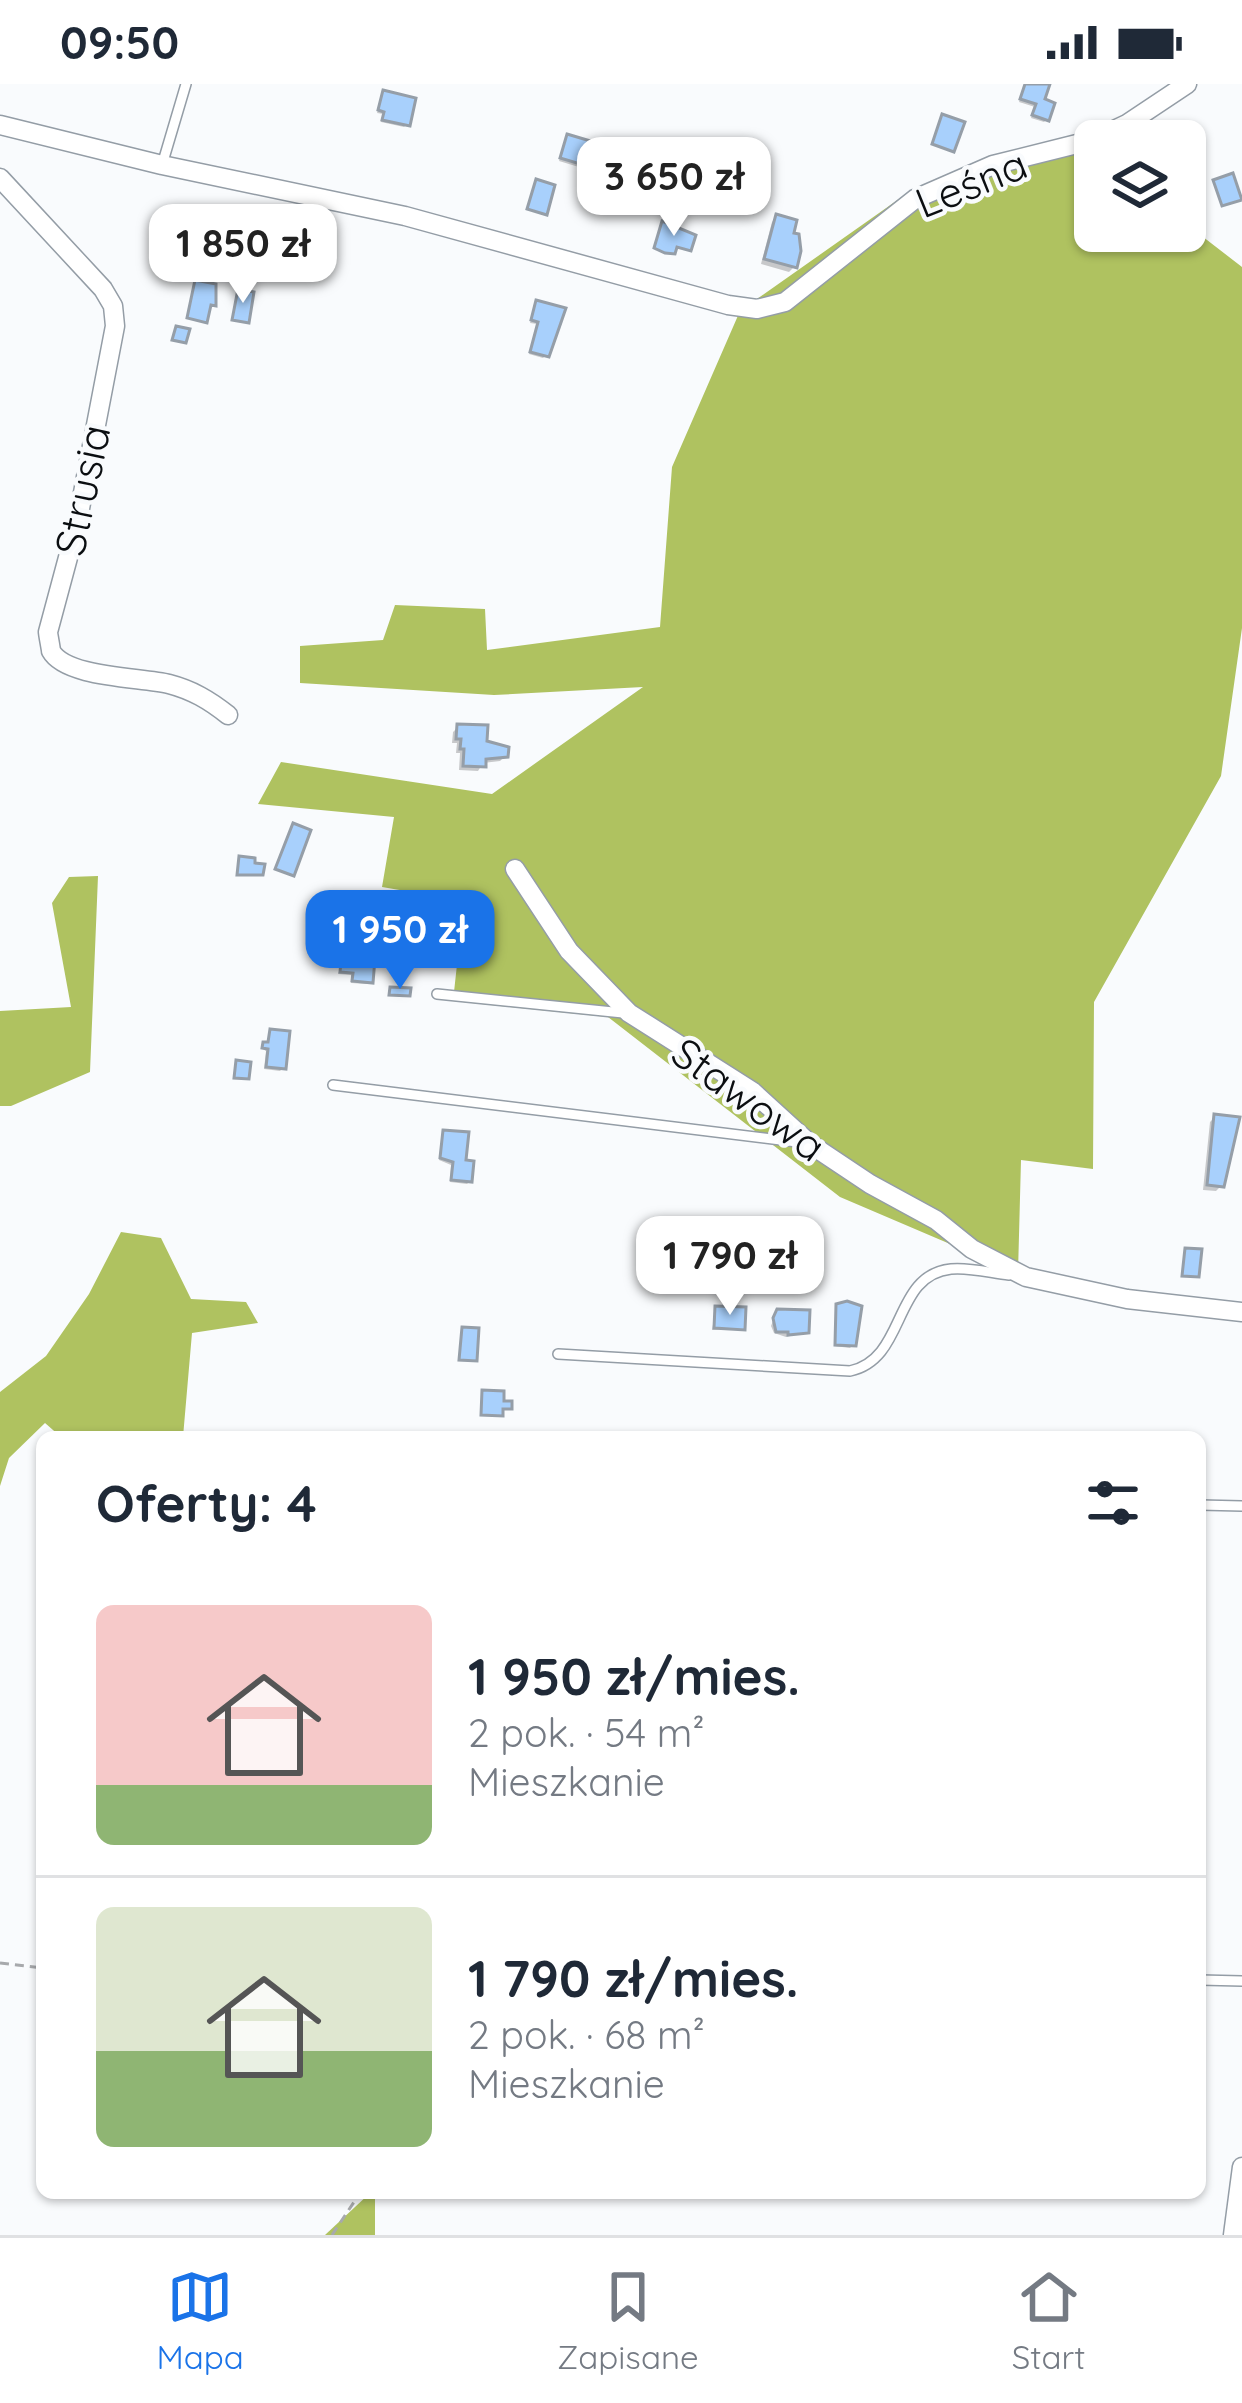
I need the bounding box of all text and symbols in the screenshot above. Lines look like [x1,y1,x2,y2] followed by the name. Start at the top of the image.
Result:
[60,14,179,70] text: 09:50
[1074,120,1206,252] map controls
[1074,120,1206,252] button: layers
[550,137,798,239] pin: 3 650 zł
[908,137,1034,229] street label: Leśna
[604,151,744,200] text: 3 650 zł
[119,204,367,306] pin: 1 850 zł
[176,218,310,267] text: 1 850 zł
[42,420,122,560] street label: Strusia
[276,890,524,992] pin: 1 950 zł
[333,904,467,953] text: 1 950 zł
[662,1025,836,1173] street label: Stawowa
[606,1216,854,1318] pin: 1 790 zł
[663,1230,797,1279] text: 1 790 zł
[1080,1470,1146,1536] icon: filters
[96,1471,317,1535] text: Oferty: 4
[468,1644,800,1708] text: 1 950 zł/mies.
[192,1653,336,1797] icon: home
[468,1708,705,1757] text: 2 pok. · 54 m²
[468,1757,665,1806] text: Mieszkanie
[468,1946,799,2010] text: 1 790 zł/mies.
[192,1955,336,2099] icon: home
[468,2010,705,2059] text: 2 pok. · 68 m²
[468,2059,665,2108] text: Mieszkanie
[157,2264,244,2377] tab: Mapa
[557,2264,699,2377] tab: Zapisane
[1012,2264,1085,2377] tab: Start

